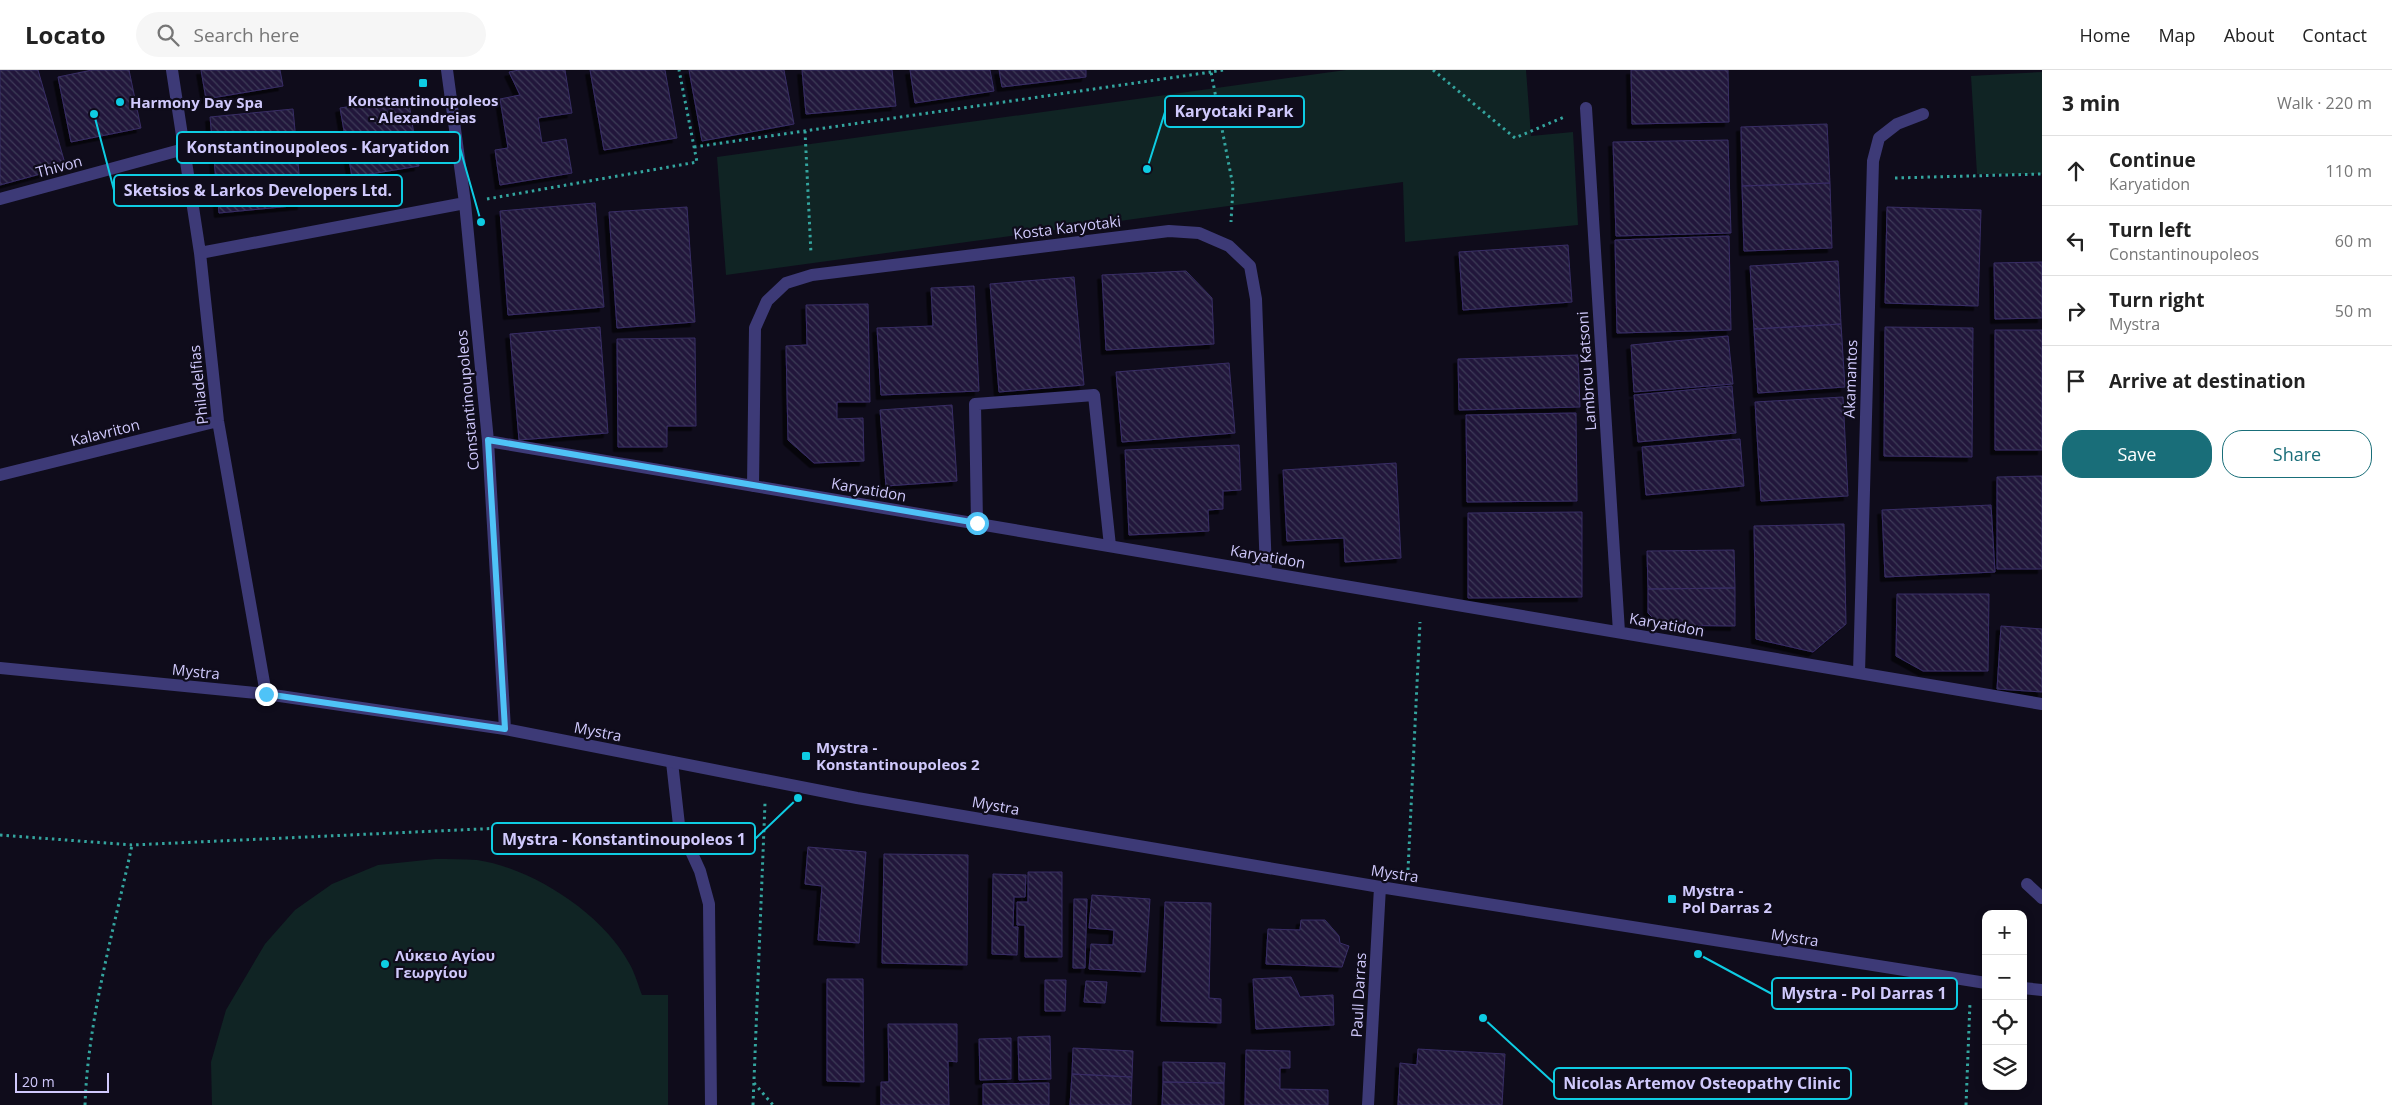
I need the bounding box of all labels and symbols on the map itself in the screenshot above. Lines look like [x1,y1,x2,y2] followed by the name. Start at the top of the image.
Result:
[417,77,429,89] marker: Konstantinoupoleos - Alexandreias
[347,90,499,127] place label: Konstantinoupoleos - Alexandreias
[130,92,263,112] place label: Harmony Day Spa
[114,96,126,108] marker: Harmony Day Spa
[1165,96,1304,127] callout: Karyotaki Park
[1174,100,1294,122] text: Karyotaki Park
[177,132,460,163] callout: Konstantinoupoleos - Karyatidon
[186,136,450,158] text: Konstantinoupoleos - Karyatidon
[34,150,84,182] street label: Thivon
[114,175,402,206] callout: Sketsios & Larkos Developers Ltd.
[124,179,392,201] text: Sketsios & Larkos Developers Ltd.
[1012,210,1122,244] street label: Kosta Karyotaki
[1572,311,1600,431] street label: Lambrou Katsoni
[451,329,483,471] street label: Constantinoupoleos
[1839,339,1861,419] street label: Akamantos
[184,344,212,426] street label: Philadelfias
[68,414,142,450] street label: Kalavriton
[830,473,908,505] street label: Karyatidon
[966,512,989,535] route start
[1229,540,1307,572] street label: Karyatidon
[1628,608,1706,640] street label: Karyatidon
[171,659,221,683] street label: Mystra
[255,683,278,706] route end
[573,717,623,745] street label: Mystra
[816,737,980,774] place label: Mystra - Konstantinoupoleos 2
[800,750,812,762] marker: Mystra - Konstantinoupoleos 2
[971,791,1021,819] street label: Mystra
[492,823,755,854] callout: Mystra - Konstantinoupoleos 1
[502,828,746,850] text: Mystra - Konstantinoupoleos 1
[1370,859,1420,887] street label: Mystra
[1682,880,1772,917] place label: Mystra - Pol Darras 2
[1666,893,1678,905] marker: Mystra - Pol Darras 2
[1770,923,1820,951] street label: Mystra
[395,945,495,982] place label: Λύκειο Αγίου Γεωργίου
[1346,952,1370,1038] street label: Paull Darras
[379,958,391,970] marker: Λύκειο Αγίου Γεωργίου
[1772,978,1957,1009] callout: Mystra - Pol Darras 1
[1781,982,1947,1004] text: Mystra - Pol Darras 1
[1554,1068,1851,1099] callout: Nicolas Artemov Osteopathy Clinic
[15,1070,109,1093] scale bar
[1563,1072,1841,1094] text: Nicolas Artemov Osteopathy Clinic

